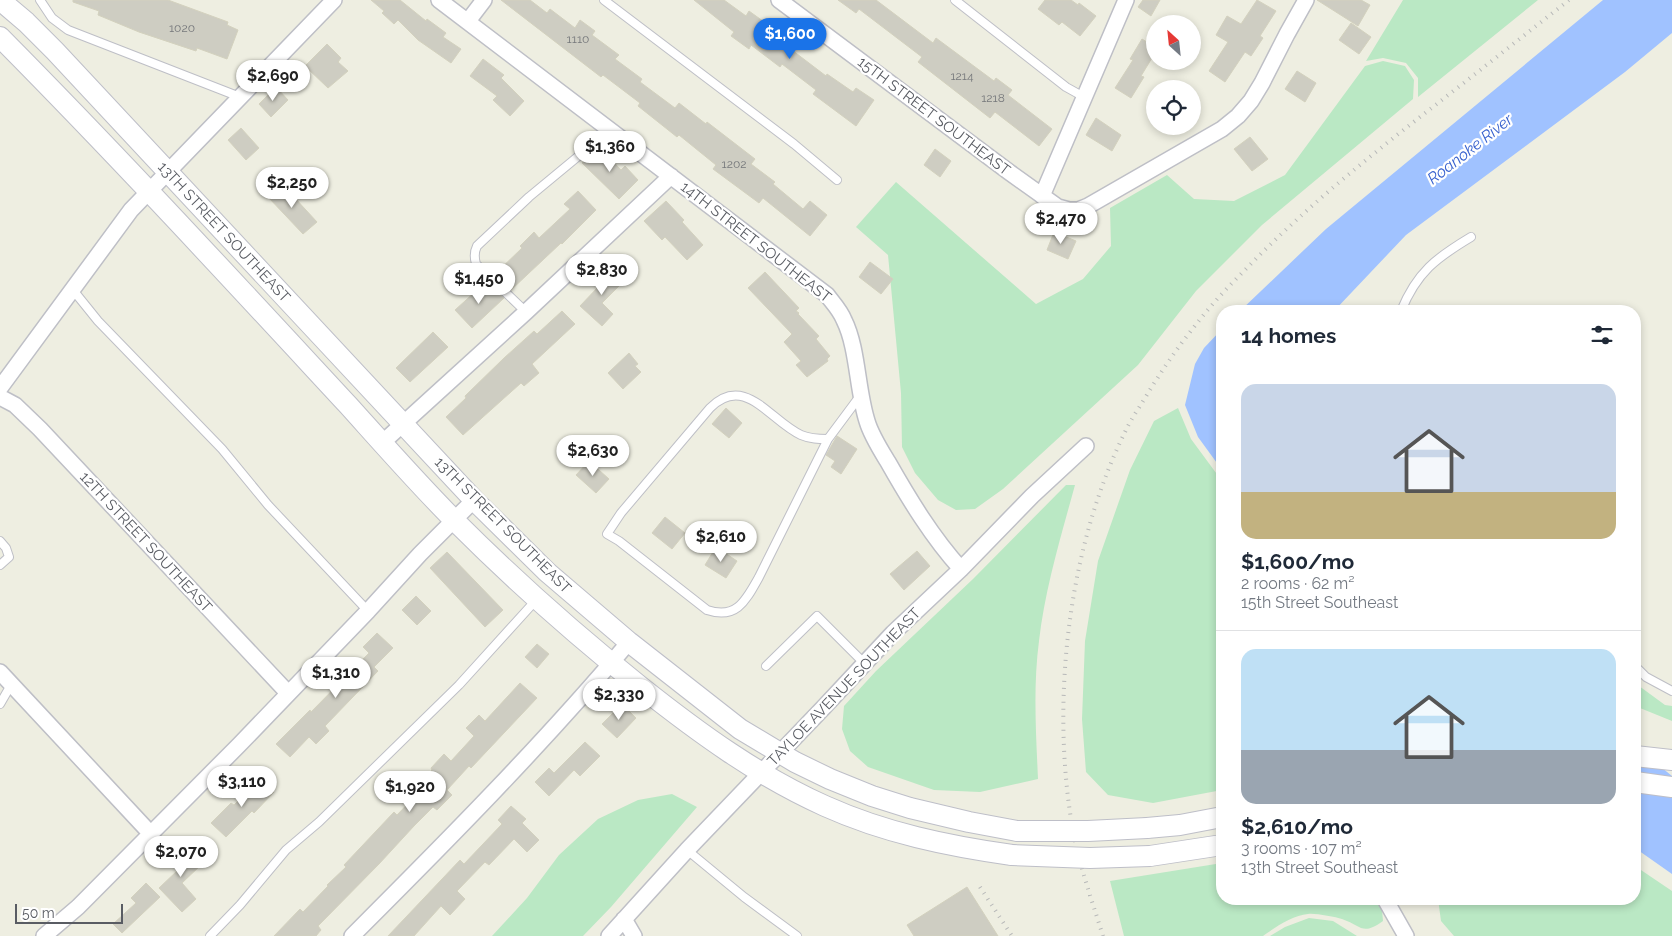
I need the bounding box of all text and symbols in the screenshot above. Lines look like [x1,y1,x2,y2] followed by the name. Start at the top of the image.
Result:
[1146,15,1201,70] north arrow
[1146,15,1201,135] map controls
[749,18,831,60] pin: $1,600
[169,21,195,35] house number: 1020
[764,24,816,43] text: $1,600
[567,32,589,46] house number: 1110
[854,53,1014,179] street label: 15TH STREET SOUTHEAST
[232,59,314,102] pin: $2,690
[247,66,299,85] text: $2,690
[950,69,974,83] house number: 1214
[1146,80,1201,135] button: locate
[981,91,1005,105] house number: 1218
[1424,110,1517,188] water label: Roanoke River
[569,130,651,173] pin: $1,360
[585,137,635,156] text: $1,360
[722,157,746,171] house number: 1202
[154,158,294,306] street label: 13TH STREET SOUTHEAST
[251,166,333,209] pin: $2,250
[267,173,317,192] text: $2,250
[677,178,835,306] street label: 14TH STREET SOUTHEAST
[1020,202,1102,245] pin: $2,470
[1036,209,1086,228] text: $2,470
[561,254,643,296] pin: $2,830
[576,260,628,279] text: $2,830
[438,262,520,305] pin: $1,450
[454,269,504,288] text: $1,450
[1588,321,1616,349] icon: filters
[1241,323,1336,348] text: 14 homes
[1384,416,1474,506] icon: home
[552,434,634,477] pin: $2,630
[567,441,619,460] text: $2,630
[431,453,575,597] street label: 13TH STREET SOUTHEAST
[76,468,216,616] street label: 12TH STREET SOUTHEAST
[680,520,762,563] pin: $2,610
[696,527,746,546] text: $2,610
[1241,549,1354,574] text: $1,600/mo
[1241,574,1354,593] text: 2 rooms · 62 m²
[1241,593,1398,612] text: 15th Street Southeast
[764,604,924,770] street label: TAYLOE AVENUE SOUTHEAST
[295,656,377,699] pin: $1,310
[312,663,360,682] text: $1,310
[578,678,660,721] pin: $2,330
[1384,682,1474,772] icon: home
[594,685,644,704] text: $2,330
[201,766,283,808] pin: $3,110
[369,770,451,813] pin: $1,920
[218,772,266,791] text: $3,110
[385,777,435,796] text: $1,920
[1241,814,1353,839] text: $2,610/mo
[140,836,222,878] pin: $2,070
[1241,839,1362,858] text: 3 rooms · 107 m²
[155,842,207,861] text: $2,070
[1241,858,1398,877] text: 13th Street Southeast
[15,901,122,924] scale bar
[22,905,55,921] text: 50 m

